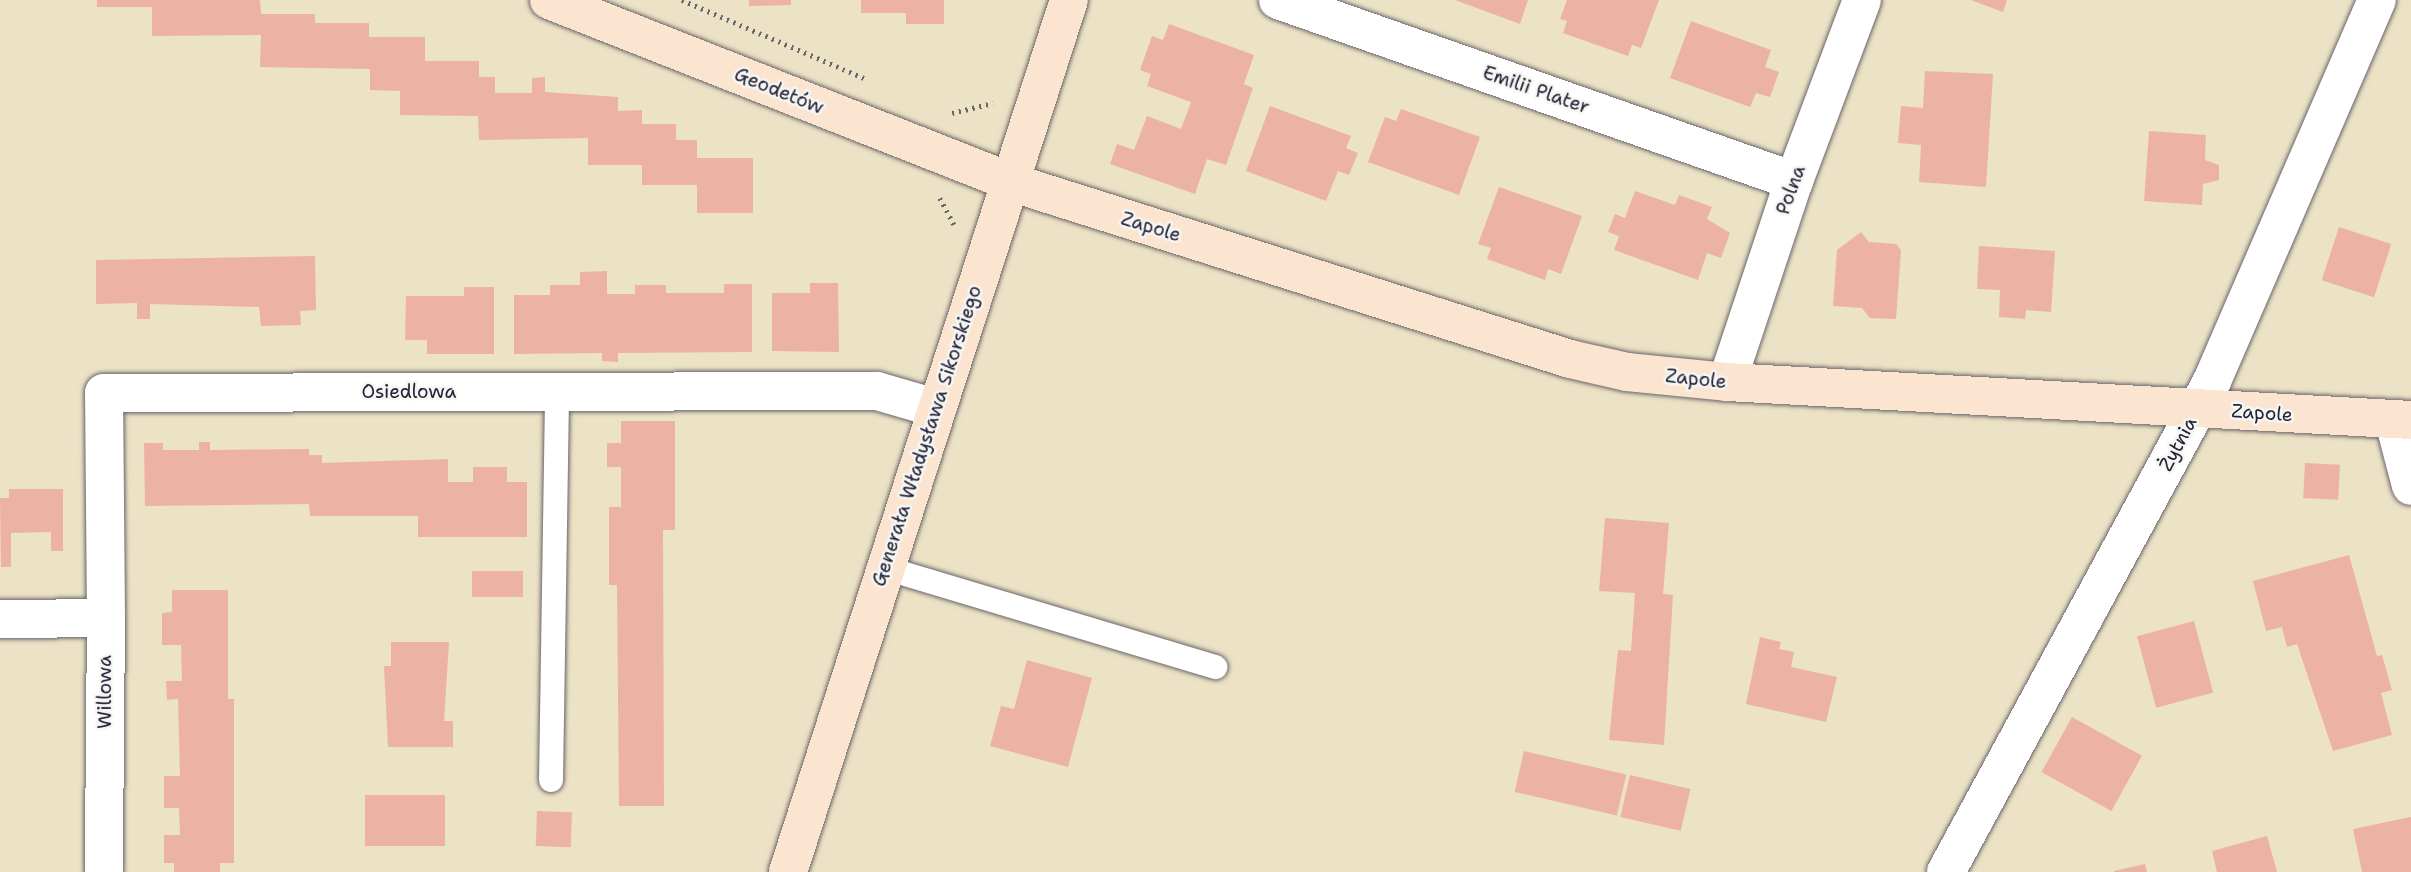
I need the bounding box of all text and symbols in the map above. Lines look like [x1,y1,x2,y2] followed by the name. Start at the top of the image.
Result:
[1480,61,1592,119] street label: Emilii Plater
[731,63,827,119] street label: Geodetów
[1772,162,1810,218] street label: Polna
[1118,207,1184,247] street label: Zapole
[867,283,987,589] street label: Generała Władysława Sikorskiego
[1664,364,1728,394] street label: Zapole
[362,381,456,403] street label: Osiedlowa
[2231,399,2293,427] street label: Zapole
[2154,413,2202,475] street label: Żytnia
[94,655,116,729] street label: Willowa

